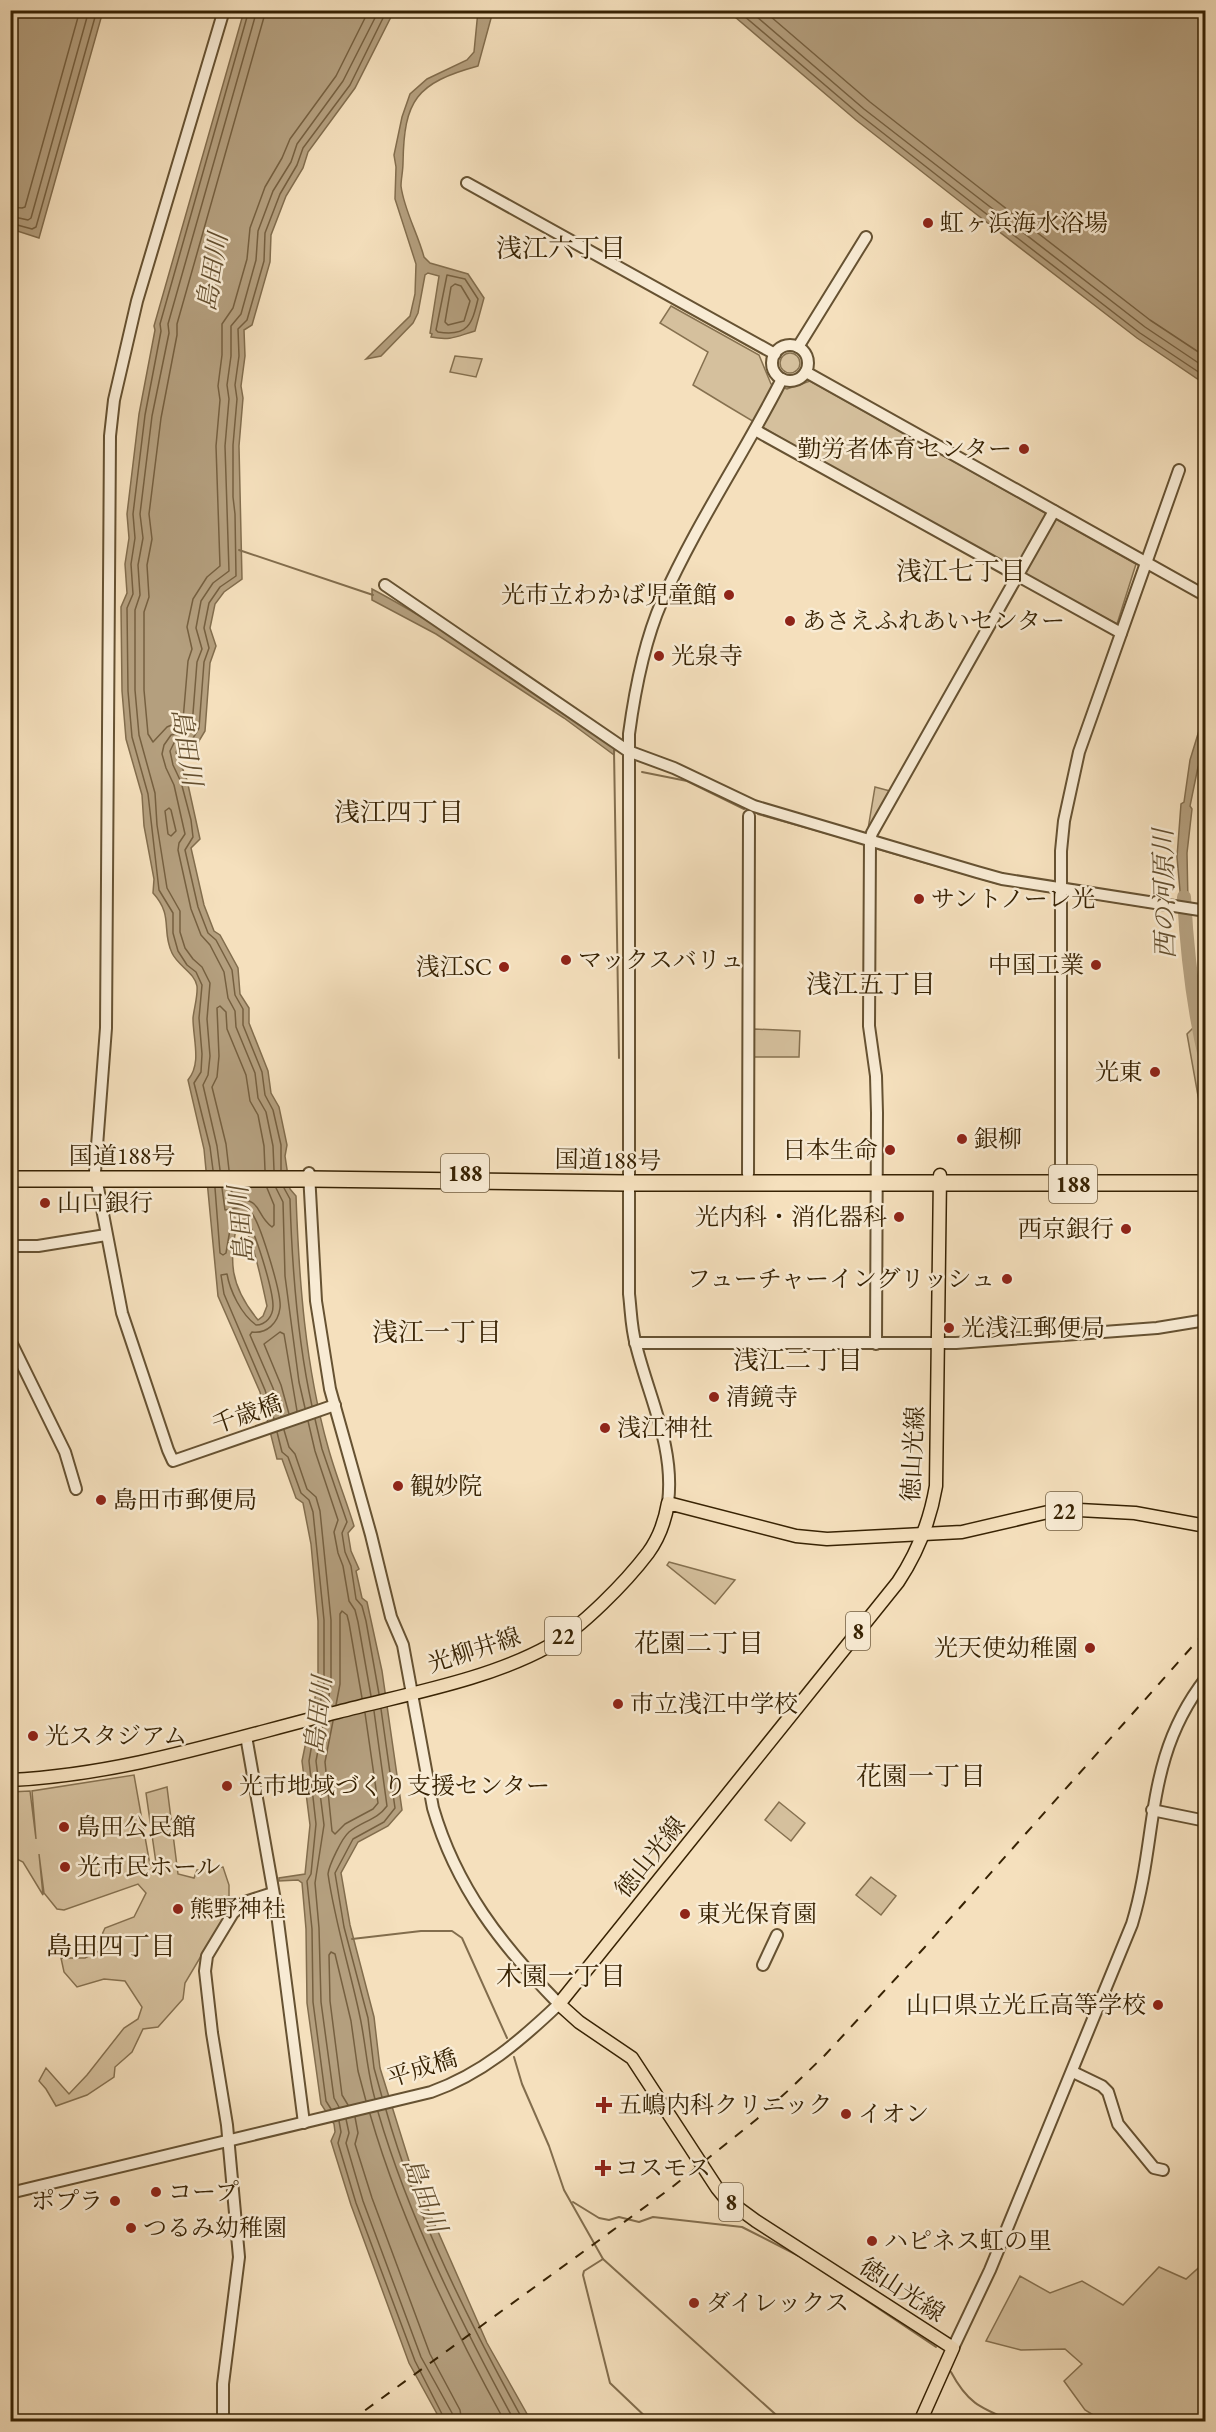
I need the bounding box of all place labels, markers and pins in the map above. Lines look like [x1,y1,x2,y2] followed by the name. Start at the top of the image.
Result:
[940,207,1108,238] place label: 虹ヶ浜海水浴場
[921,216,935,230] marker: 虹ヶ浜海水浴場
[797,433,1012,464] place label: 勤労者体育センター
[1017,442,1031,456] marker: 勤労者体育センター
[501,579,717,610] place label: 光市立わかば児童館
[722,588,736,602] marker: 光市立わかば児童館
[802,605,1065,636] place label: あさえふれあいセンター
[783,614,797,628] marker: あさえふれあいセンター
[671,640,743,671] place label: 光泉寺
[652,649,666,663] marker: 光泉寺
[931,883,1095,914] place label: サントノーレ光
[912,892,926,906] marker: サントノーレ光
[578,944,744,975] place label: マックスバリュ
[988,949,1084,980] place label: 中国工業
[416,951,492,982] place label: 浅江SC
[559,953,573,967] marker: マックスバリュ
[1089,958,1103,972] marker: 中国工業
[497,960,511,974] marker: 浅江SC
[1095,1056,1143,1087] place label: 光東
[1148,1065,1162,1079] marker: 光東
[974,1123,1022,1154] place label: 銀柳
[955,1132,969,1146] marker: 銀柳
[782,1134,878,1165] place label: 日本生命
[883,1143,897,1157] marker: 日本生命
[57,1187,153,1218] place label: 山口銀行
[38,1196,52,1210] marker: 山口銀行
[695,1201,887,1232] place label: 光内科・消化器科
[892,1210,906,1224] marker: 光内科・消化器科
[1018,1213,1114,1244] place label: 西京銀行
[1119,1222,1133,1236] marker: 西京銀行
[687,1263,995,1294] place label: フューチャーイングリッシュ
[1000,1272,1014,1286] marker: フューチャーイングリッシュ
[961,1312,1105,1343] place label: 光浅江郵便局
[942,1321,956,1335] marker: 光浅江郵便局
[726,1381,798,1412] place label: 清鏡寺
[707,1390,721,1404] marker: 清鏡寺
[617,1412,713,1443] place label: 浅江神社
[598,1421,612,1435] marker: 浅江神社
[410,1470,482,1501] place label: 観妙院
[391,1479,405,1493] marker: 観妙院
[113,1484,257,1515] place label: 島田市郵便局
[94,1493,108,1507] marker: 島田市郵便局
[934,1632,1078,1663] place label: 光天使幼稚園
[1083,1641,1097,1655] marker: 光天使幼稚園
[630,1688,798,1719] place label: 市立浅江中学校
[611,1697,625,1711] marker: 市立浅江中学校
[45,1720,187,1751] place label: 光スタジアム
[26,1729,40,1743] marker: 光スタジアム
[239,1770,550,1801] place label: 光市地域づくり支援センター
[220,1779,234,1793] marker: 光市地域づくり支援センター
[76,1811,196,1842] place label: 島田公民館
[57,1820,71,1834] marker: 島田公民館
[77,1851,221,1882] place label: 光市民ホール
[58,1860,72,1874] marker: 光市民ホール
[190,1893,286,1924] place label: 熊野神社
[697,1898,817,1929] place label: 東光保育園
[171,1902,185,1916] marker: 熊野神社
[678,1907,692,1921] marker: 東光保育園
[906,1989,1146,2020] place label: 山口県立光丘高等学校
[1151,1998,1165,2012] marker: 山口県立光丘高等学校
[618,2089,833,2120] place label: 五嶋内科クリニック
[595,2096,613,2114] marker: 五嶋内科クリニック
[858,2098,929,2129] place label: イオン
[839,2107,853,2121] marker: イオン
[615,2152,711,2183] place label: コスモス
[596,2161,610,2175] marker: コスモス
[168,2176,239,2207] place label: コープ
[31,2185,103,2216] place label: ポプラ
[149,2185,163,2199] marker: コープ
[108,2194,122,2208] marker: ポプラ
[143,2212,287,2243] place label: つるみ幼稚園
[124,2221,138,2235] marker: つるみ幼稚園
[884,2225,1052,2256] place label: ハピネス虹の里
[865,2234,879,2248] marker: ハピネス虹の里
[706,2287,849,2318] place label: ダイレックス
[687,2296,701,2310] marker: ダイレックス

